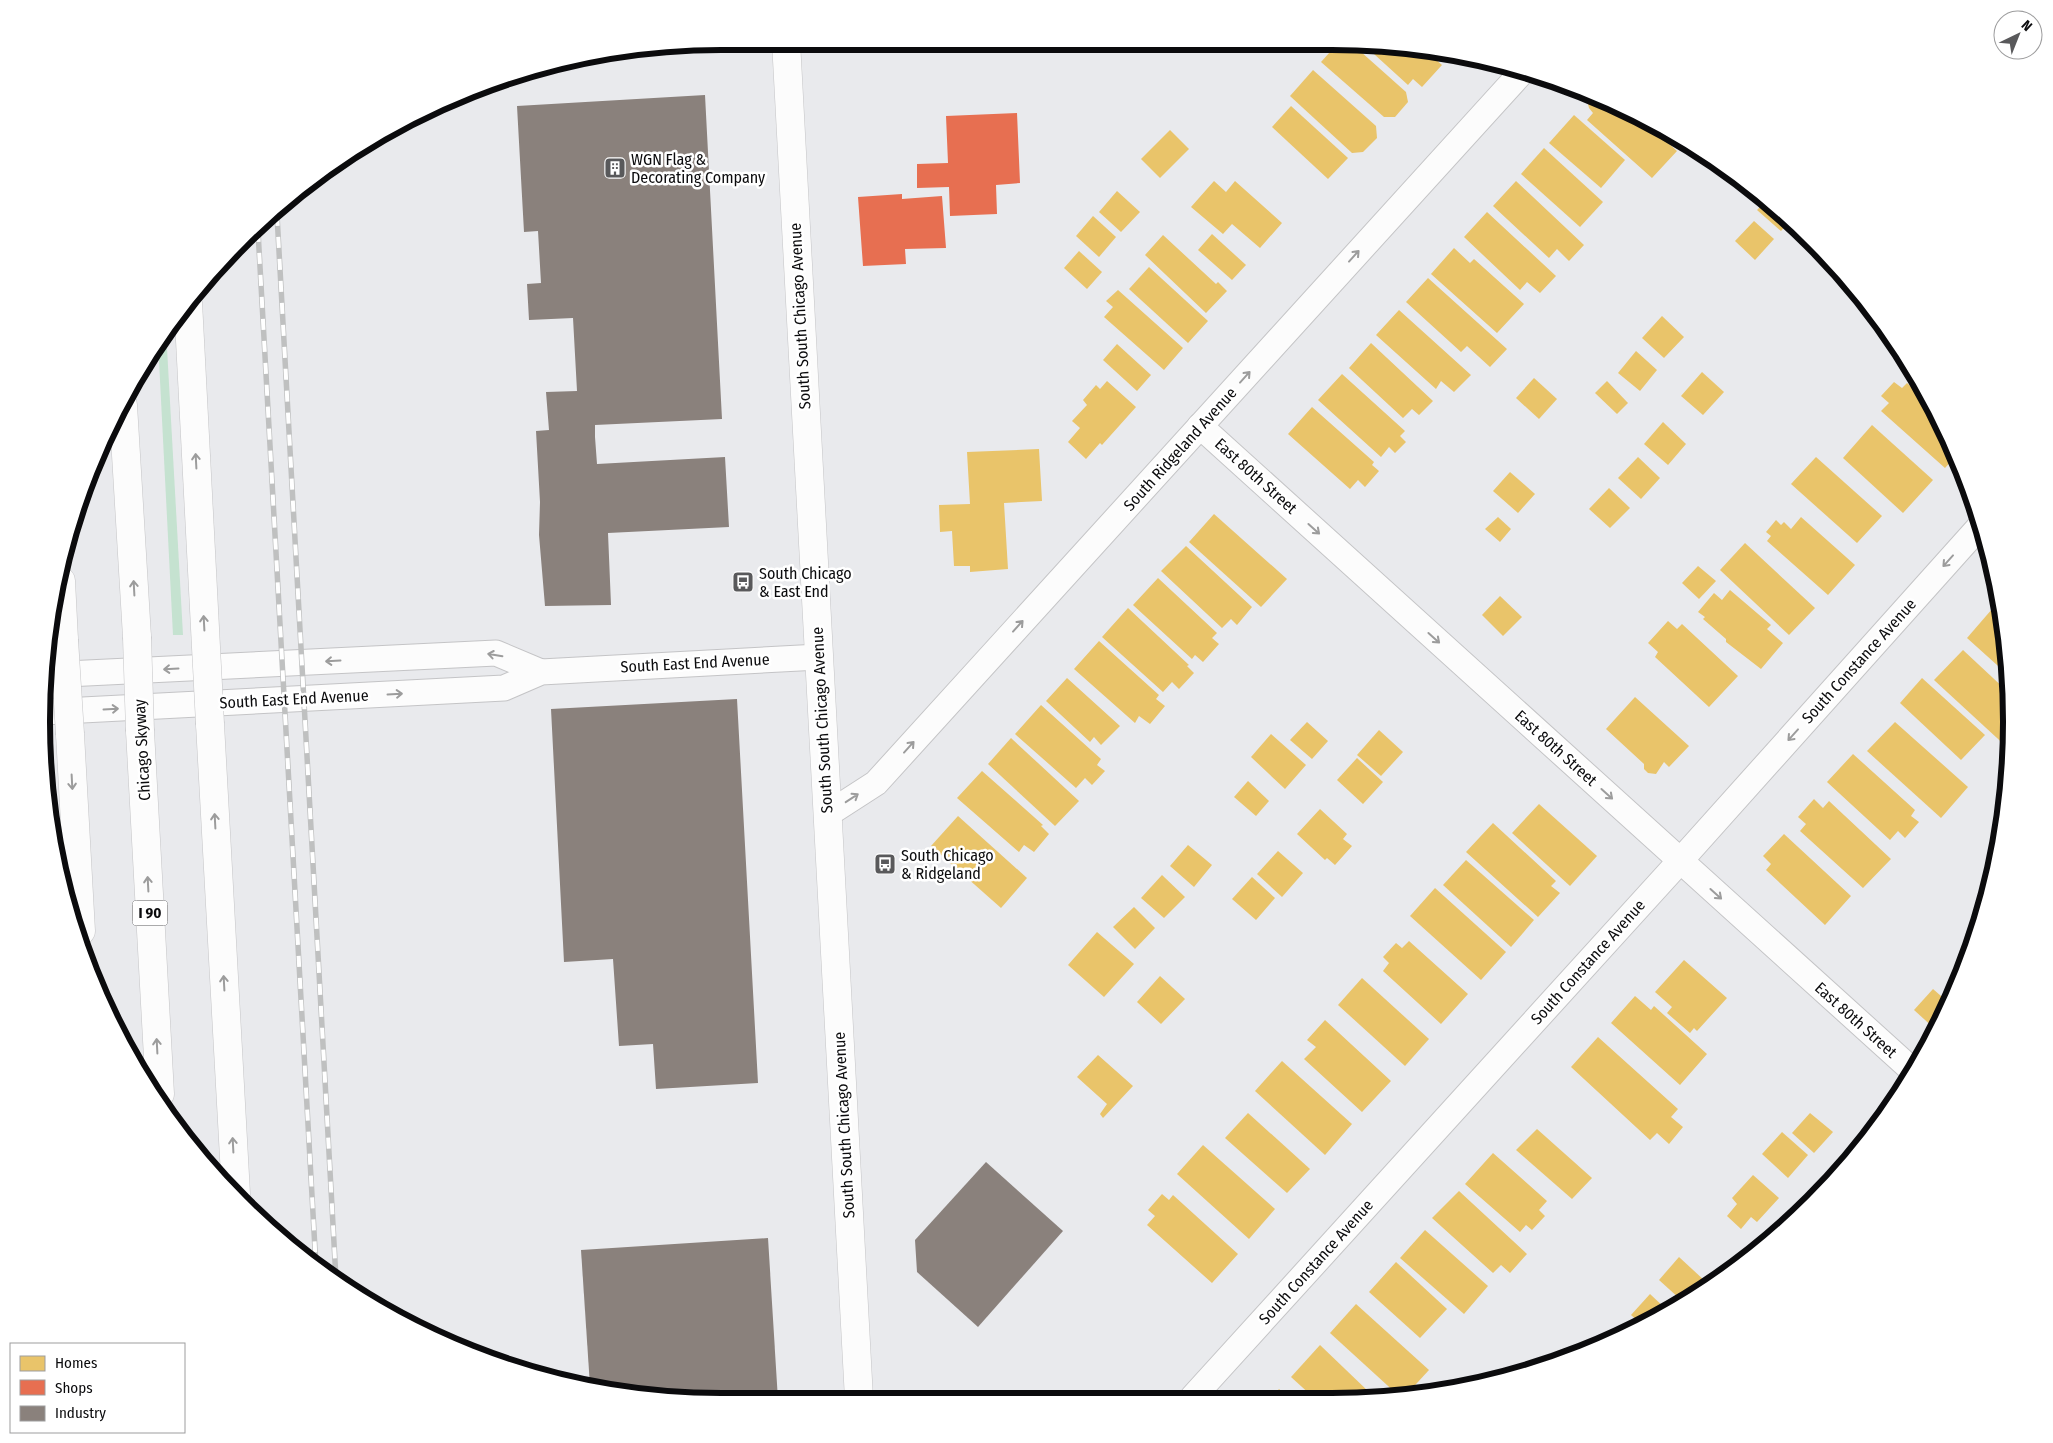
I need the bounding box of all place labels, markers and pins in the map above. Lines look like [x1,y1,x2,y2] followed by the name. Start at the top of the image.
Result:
[631,150,766,187] place label: WGN Flag & Decorating Company
[603,156,627,180] building icon: WGN Flag & Decorating Company
[759,564,852,601] place label: South Chicago & East End
[731,570,755,594] bus stop icon: South Chicago & East End
[901,846,994,883] place label: South Chicago & Ridgeland
[873,852,897,876] bus stop icon: South Chicago & Ridgeland

